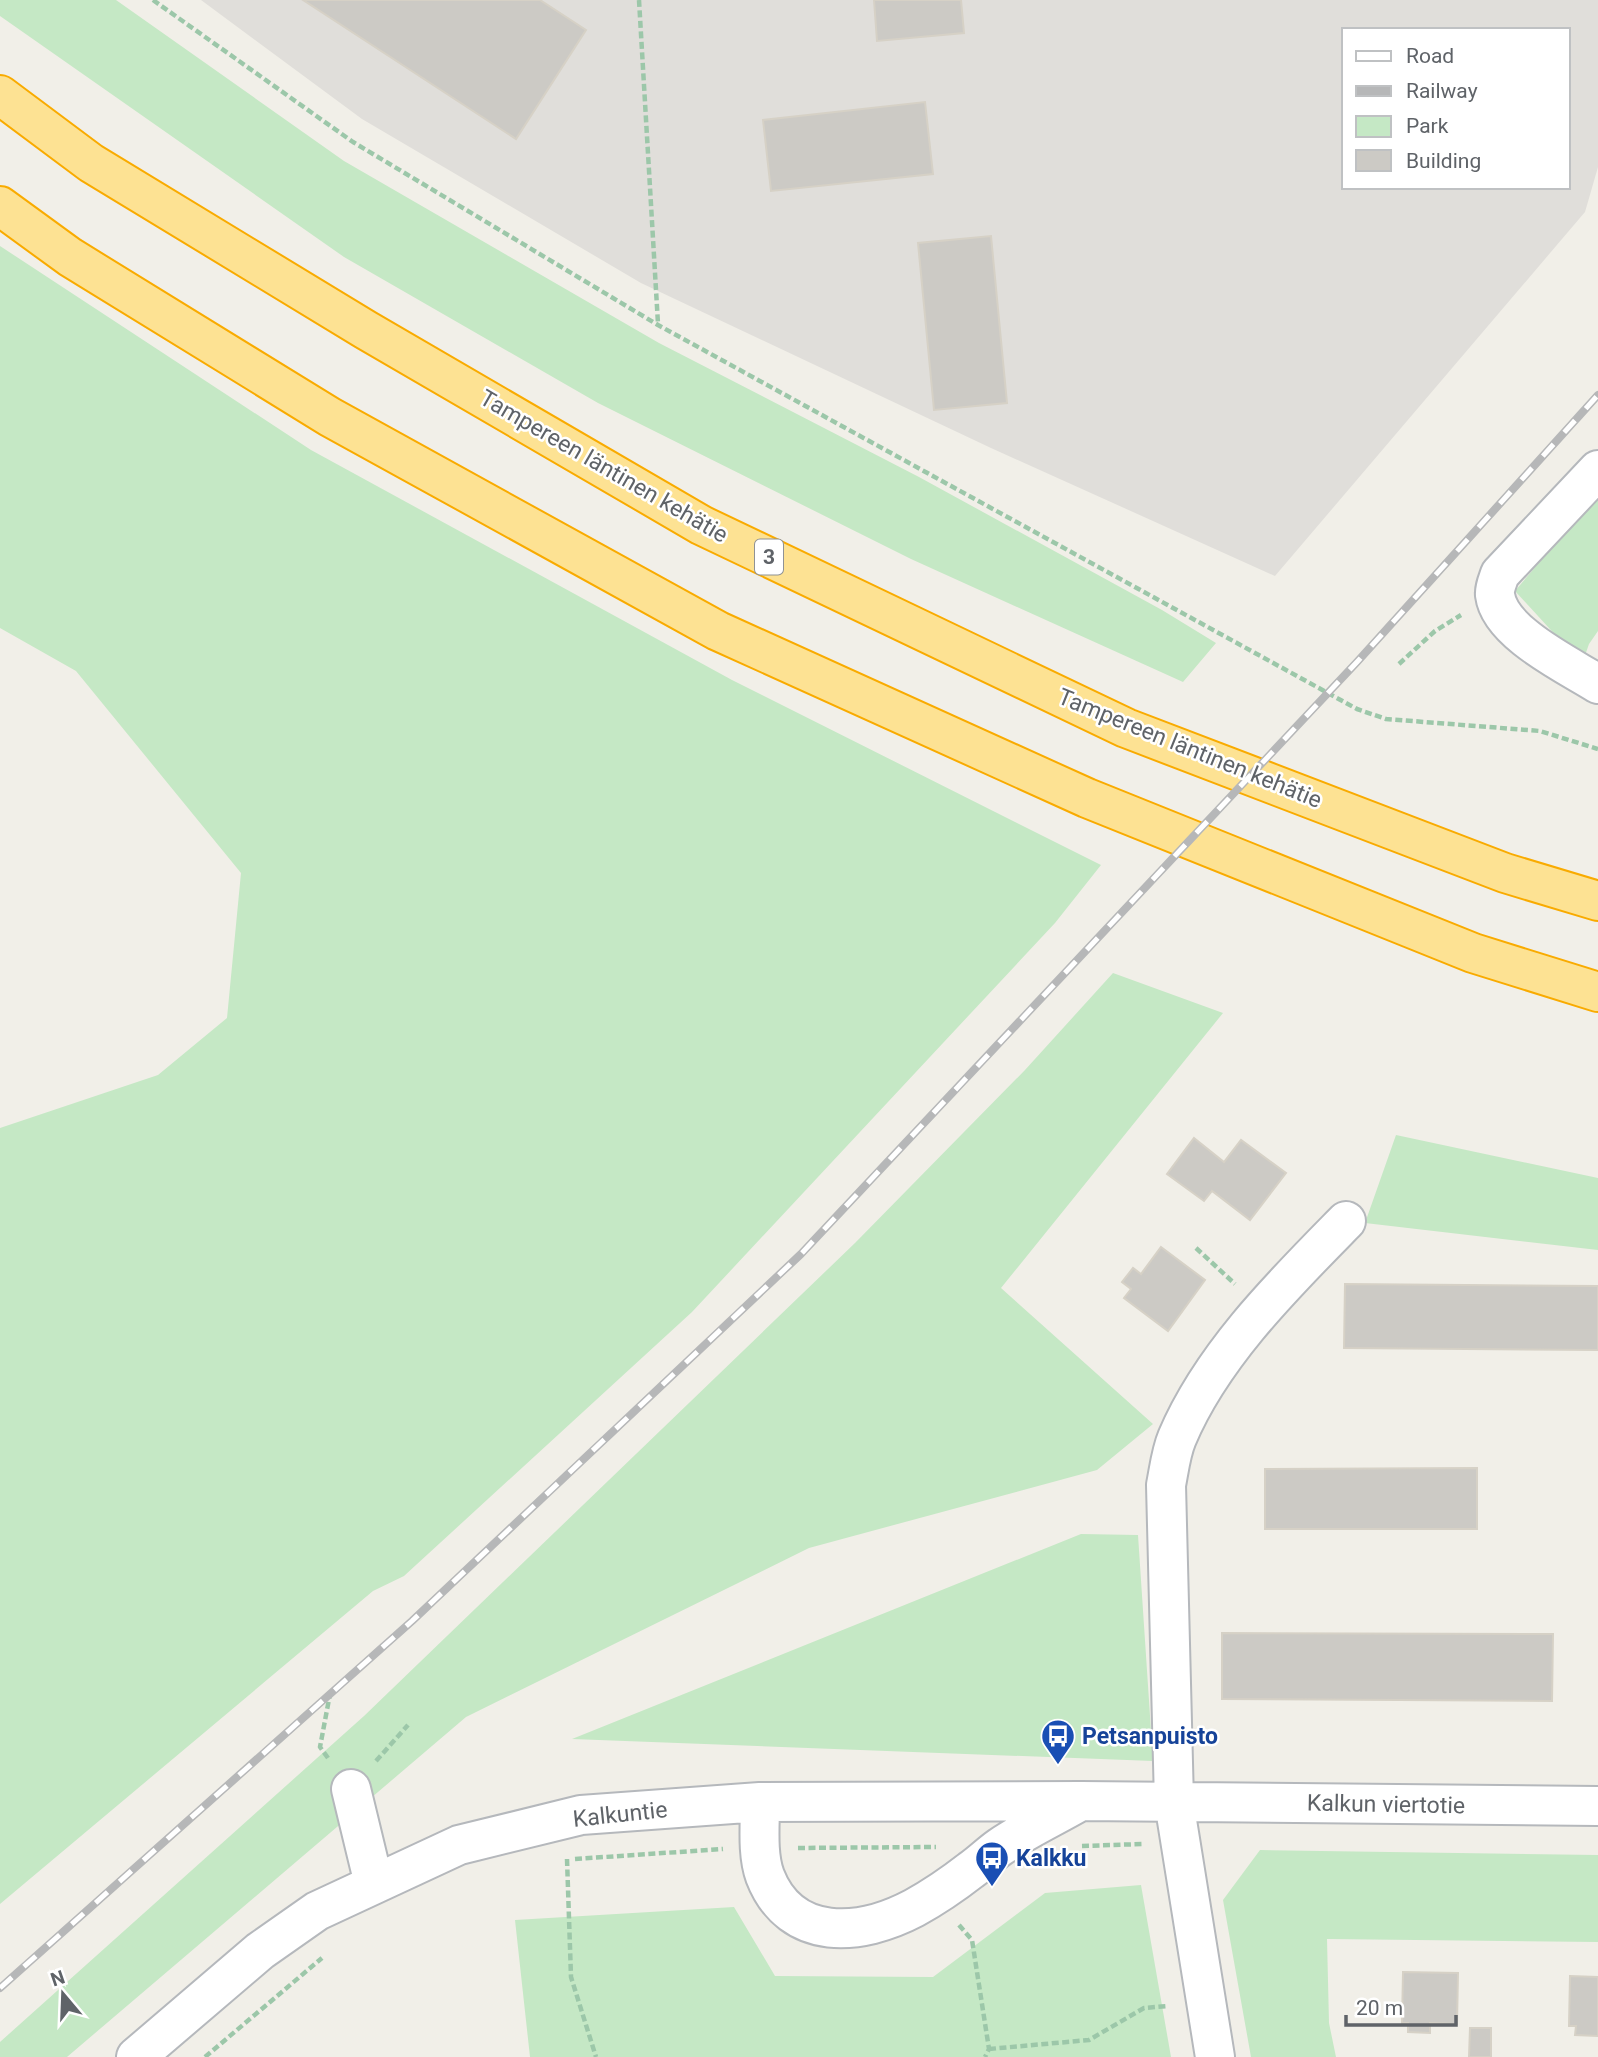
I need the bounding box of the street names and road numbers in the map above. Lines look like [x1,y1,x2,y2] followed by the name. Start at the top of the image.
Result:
[475,384,733,549] street label: Tampereen läntinen kehätie
[755,540,783,574] road number: 3
[1054,683,1326,814] street label: Tampereen läntinen kehätie
[1307,1790,1465,1819] street label: Kalkun viertotie
[571,1796,669,1833] street label: Kalkuntie

